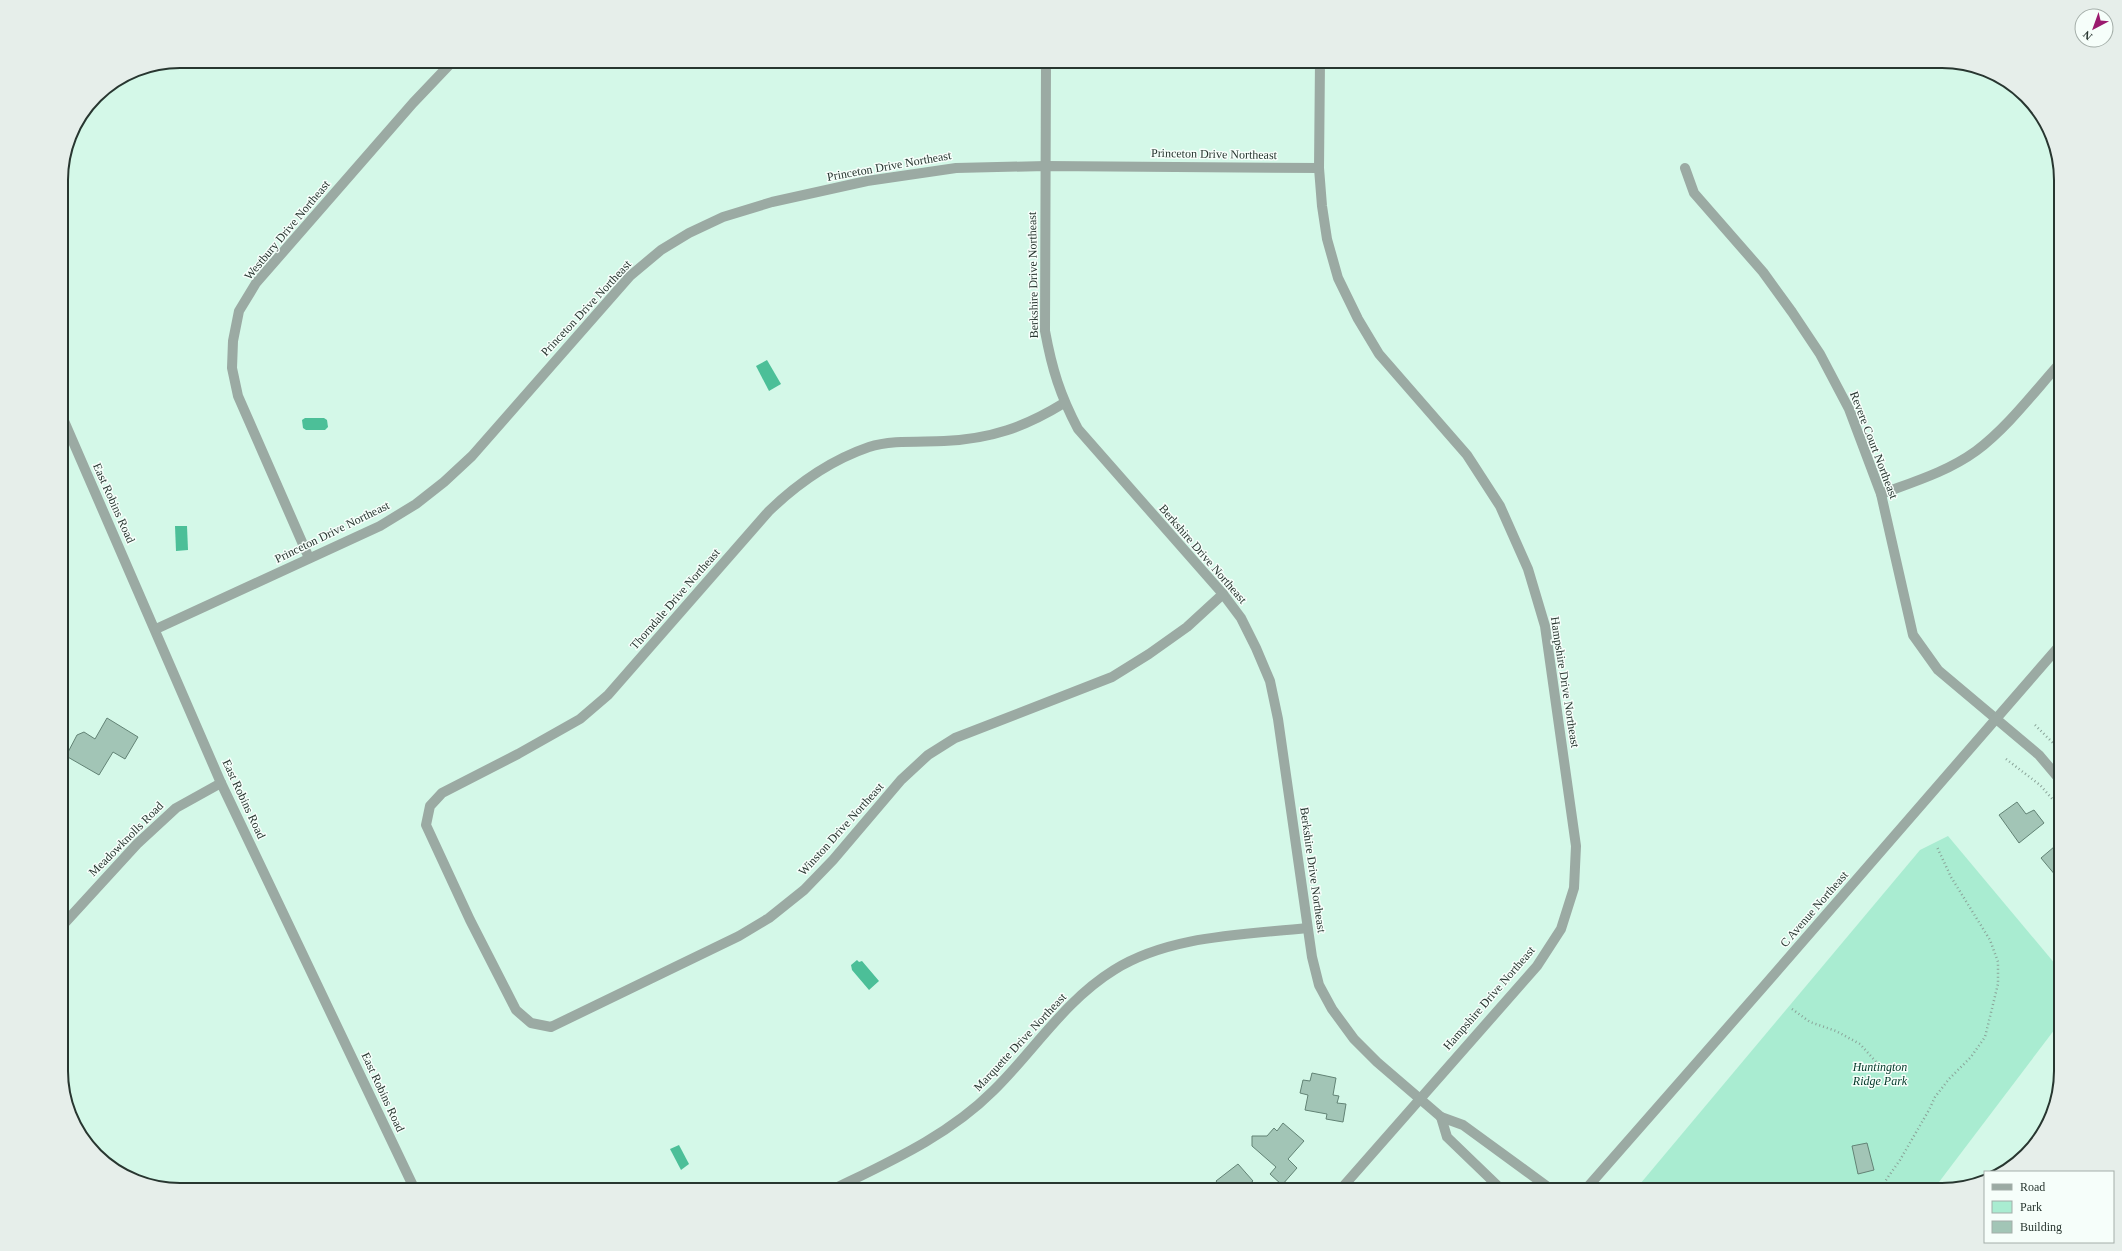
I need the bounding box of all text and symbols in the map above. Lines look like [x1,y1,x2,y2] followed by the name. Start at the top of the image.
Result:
[2074,8,2114,48] north arrow
[2080,28,2094,43] text: N
[1151,146,1278,162] street label: Princeton Drive Northeast
[826,148,953,184] street label: Princeton Drive Northeast
[241,177,333,283] street label: Westbury Drive Northeast
[1025,211,1041,338] street label: Berkshire Drive Northeast
[538,257,635,359] street label: Princeton Drive Northeast
[1847,389,1901,501] street label: Revere Court Northeast
[90,461,138,545] street label: East Robins Road
[272,498,392,566] street label: Princeton Drive Northeast
[1156,502,1250,607] street label: Berkshire Drive Northeast
[627,545,723,652] street label: Thorndale Drive Northeast
[1548,615,1582,749] street label: Hampshire Drive Northeast
[219,757,269,841] street label: East Robins Road
[796,779,887,878] street label: Winston Drive Northeast
[86,799,166,879] street label: Meadowknolls Road
[1297,806,1329,934] street label: Berkshire Drive Northeast
[1777,868,1851,950] street label: C Avenue Northeast
[1440,943,1538,1053] street label: Hampshire Drive Northeast
[971,989,1070,1094] street label: Marquette Drive Northeast
[358,1050,408,1134] street label: East Robins Road
[1852,1060,1908,1088] park label: Huntington Ridge Park
[1984,1171,2114,1243] legend
[2020,1180,2045,1194] text: Road
[2020,1200,2042,1214] text: Park
[2020,1220,2062,1234] text: Building

